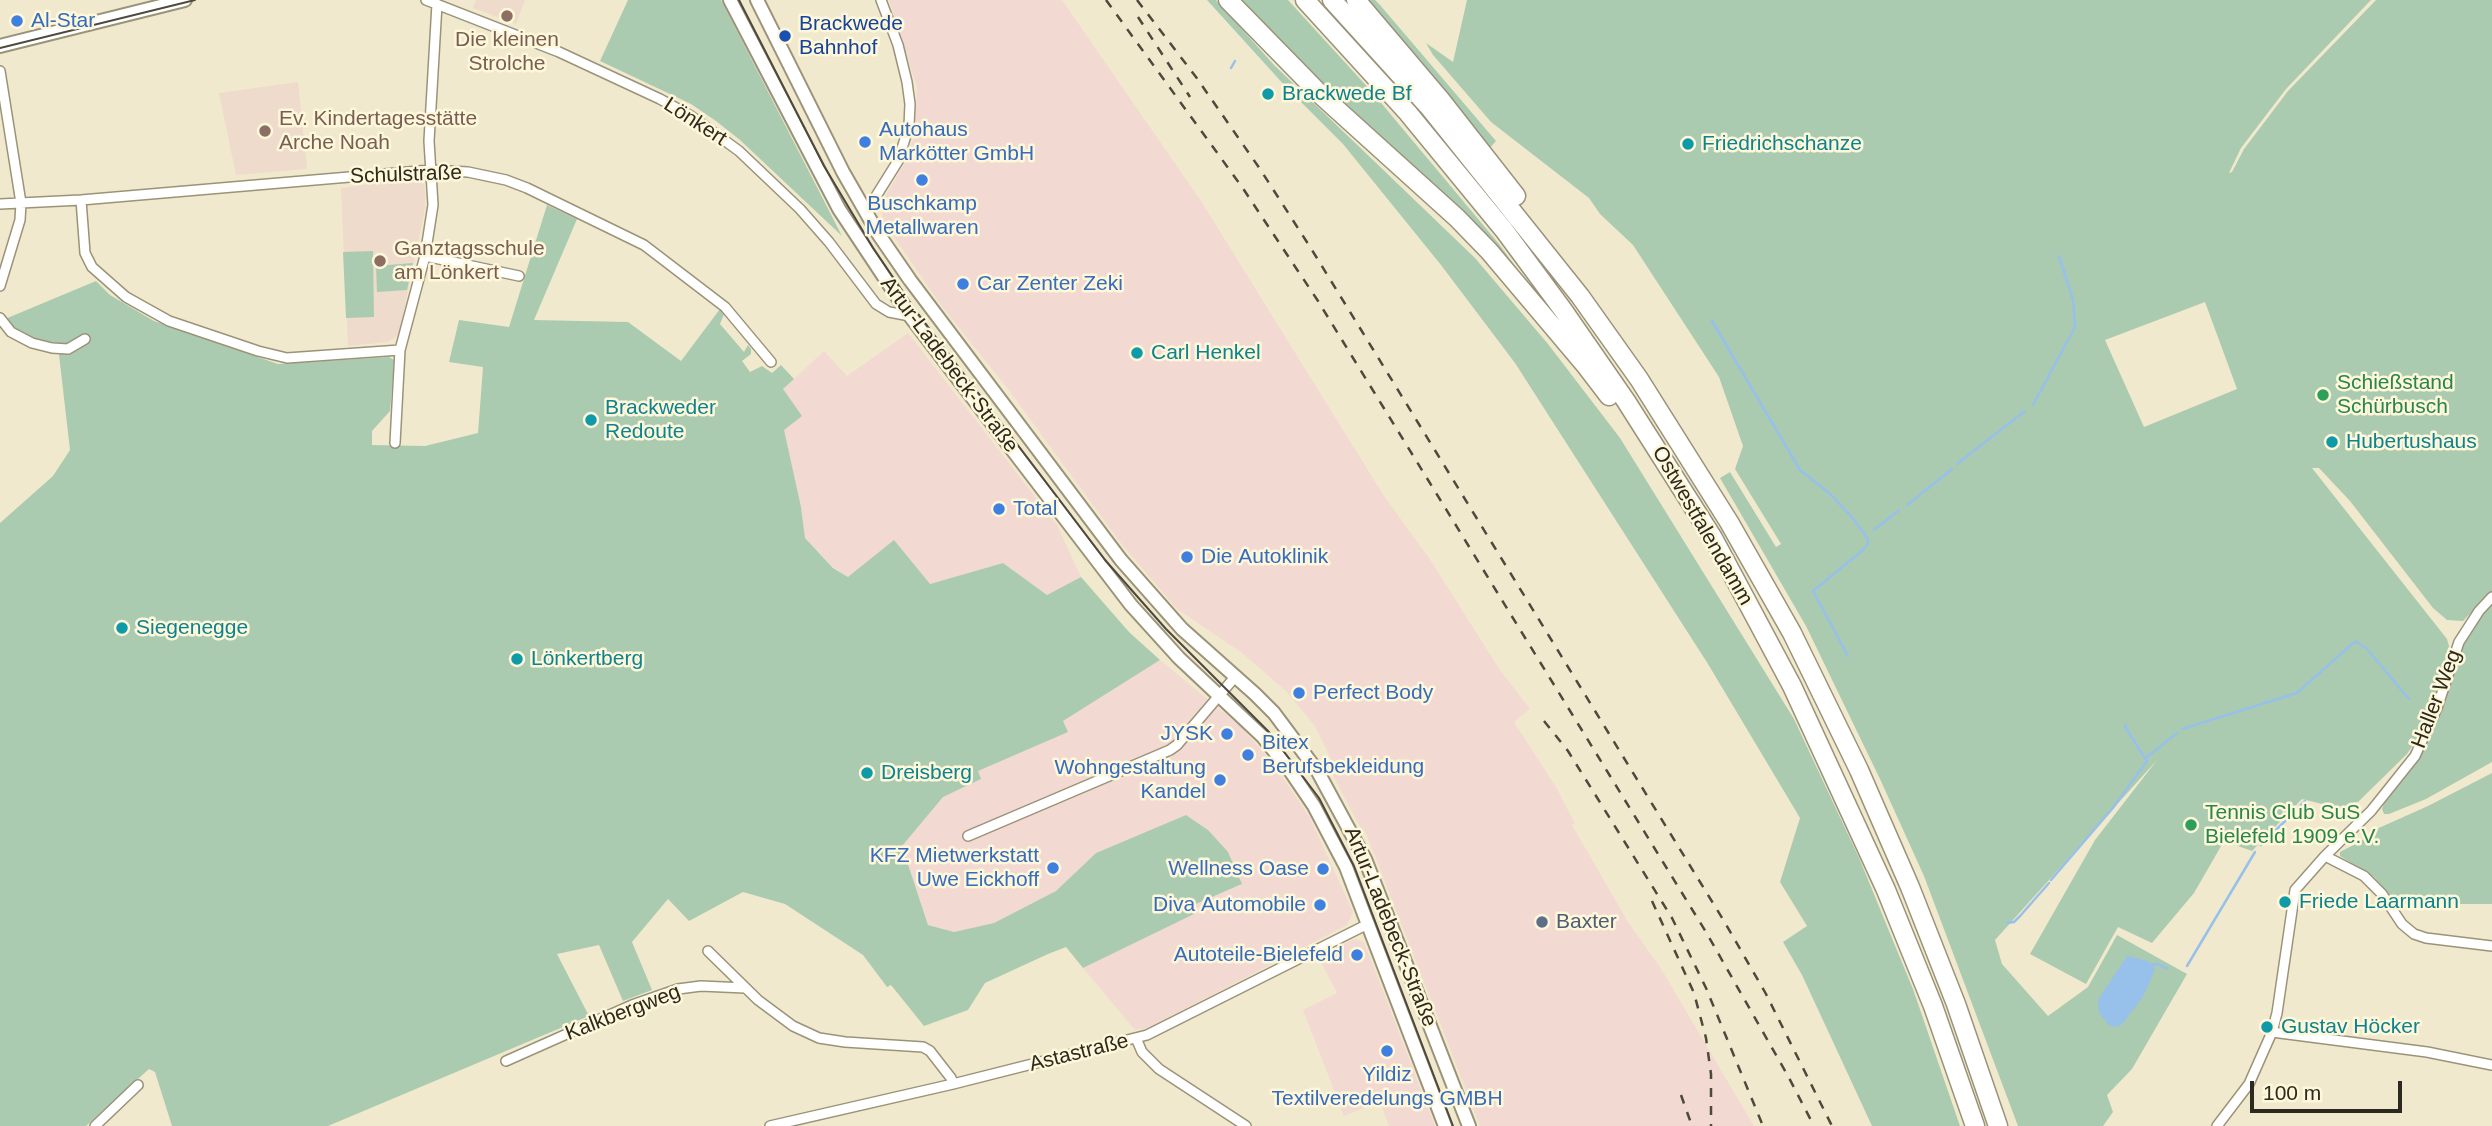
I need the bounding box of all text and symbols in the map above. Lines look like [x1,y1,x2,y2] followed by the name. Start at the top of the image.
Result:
[31,8,95,34] place label: Al-Star
[499,8,515,24] marker: Die kleinen Strolche
[799,11,903,61] place label: Brackwede Bahnhof
[9,13,25,29] marker: Al-Star
[455,27,559,77] place label: Die kleinen Strolche
[777,28,793,44] marker: Brackwede Bahnhof
[1282,81,1412,107] place label: Brackwede Bf
[1260,86,1276,102] marker: Brackwede Bf
[659,92,731,152] street label: Lönkert
[279,106,477,156] place label: Ev. Kindertagesstätte Arche Noah
[879,117,1034,167] place label: Autohaus Markötter GmbH
[257,123,273,139] marker: Ev. Kindertagesstätte Arche Noah
[1702,131,1862,157] place label: Friedrichschanze
[857,134,873,150] marker: Autohaus Markötter GmbH
[1680,136,1696,152] marker: Friedrichschanze
[350,160,462,190] street label: Schulstraße
[914,172,930,188] marker: Buschkamp Metallwaren
[865,191,979,241] place label: Buschkamp Metallwaren
[394,236,545,286] place label: Ganztagsschule am Lönkert
[372,253,388,269] marker: Ganztagsschule am Lönkert
[977,271,1123,297] place label: Car Zenter Zeki
[875,272,1023,458] street label: Artur-Ladebeck-Straße
[955,276,971,292] marker: Car Zenter Zeki
[1151,340,1261,366] place label: Carl Henkel
[1129,345,1145,361] marker: Carl Henkel
[2337,370,2454,420] place label: Schießstand Schürbusch
[2315,387,2331,403] marker: Schießstand Schürbusch
[605,395,716,445] place label: Brackweder Redoute
[583,412,599,428] marker: Brackweder Redoute
[2346,429,2477,455] place label: Hubertushaus
[2324,434,2340,450] marker: Hubertushaus
[1646,442,1758,610] street label: Ostwestfalendamm
[1013,496,1057,522] place label: Total
[991,501,1007,517] marker: Total
[1201,544,1328,570] place label: Die Autoklinik
[1179,549,1195,565] marker: Die Autoklinik
[136,615,248,641] place label: Siegenegge
[114,620,130,636] marker: Siegenegge
[531,646,643,672] place label: Lönkertberg
[2407,646,2467,752] street label: Haller Weg
[509,651,525,667] marker: Lönkertberg
[1313,680,1433,706] place label: Perfect Body
[1291,685,1307,701] marker: Perfect Body
[1160,721,1213,747] place label: JYSK
[1219,726,1235,742] marker: JYSK
[1262,730,1424,780] place label: Bitex Berufsbekleidung
[1240,747,1256,763] marker: Bitex Berufsbekleidung
[1055,755,1206,805] place label: Wohngestaltung Kandel
[881,760,972,786] place label: Dreisberg
[859,765,875,781] marker: Dreisberg
[1212,772,1228,788] marker: Wohngestaltung Kandel
[2205,800,2379,850] place label: Tennis Club SuS Bielefeld 1909 e.V.
[2183,817,2199,833] marker: Tennis Club SuS Bielefeld 1909 e.V.
[1338,823,1442,1031] street label: Artur-Ladebeck-Straße
[870,843,1039,893] place label: KFZ Mietwerkstatt Uwe Eickhoff
[1168,856,1309,882] place label: Wellness Oase
[1045,860,1061,876] marker: KFZ Mietwerkstatt Uwe Eickhoff
[1315,861,1331,877] marker: Wellness Oase
[2299,889,2459,915] place label: Friede Laarmann
[1153,892,1306,918] place label: Diva Automobile
[2277,894,2293,910] marker: Friede Laarmann
[1312,897,1328,913] marker: Diva Automobile
[1556,909,1617,935] place label: Baxter
[1534,914,1550,930] marker: Baxter
[1174,942,1343,968] place label: Autoteile-Bielefeld
[1349,947,1365,963] marker: Autoteile-Bielefeld
[562,979,684,1047] street label: Kalkbergweg
[2281,1014,2420,1040] place label: Gustav Höcker
[2259,1019,2275,1035] marker: Gustav Höcker
[1027,1028,1131,1078] street label: Astastraße
[1379,1043,1395,1059] marker: Yildiz Textilveredelungs GMBH
[1271,1062,1503,1112] place label: Yildiz Textilveredelungs GMBH
[2254,1066,2406,1110] scale bar
[2263,1081,2321,1104] text: 100 m

